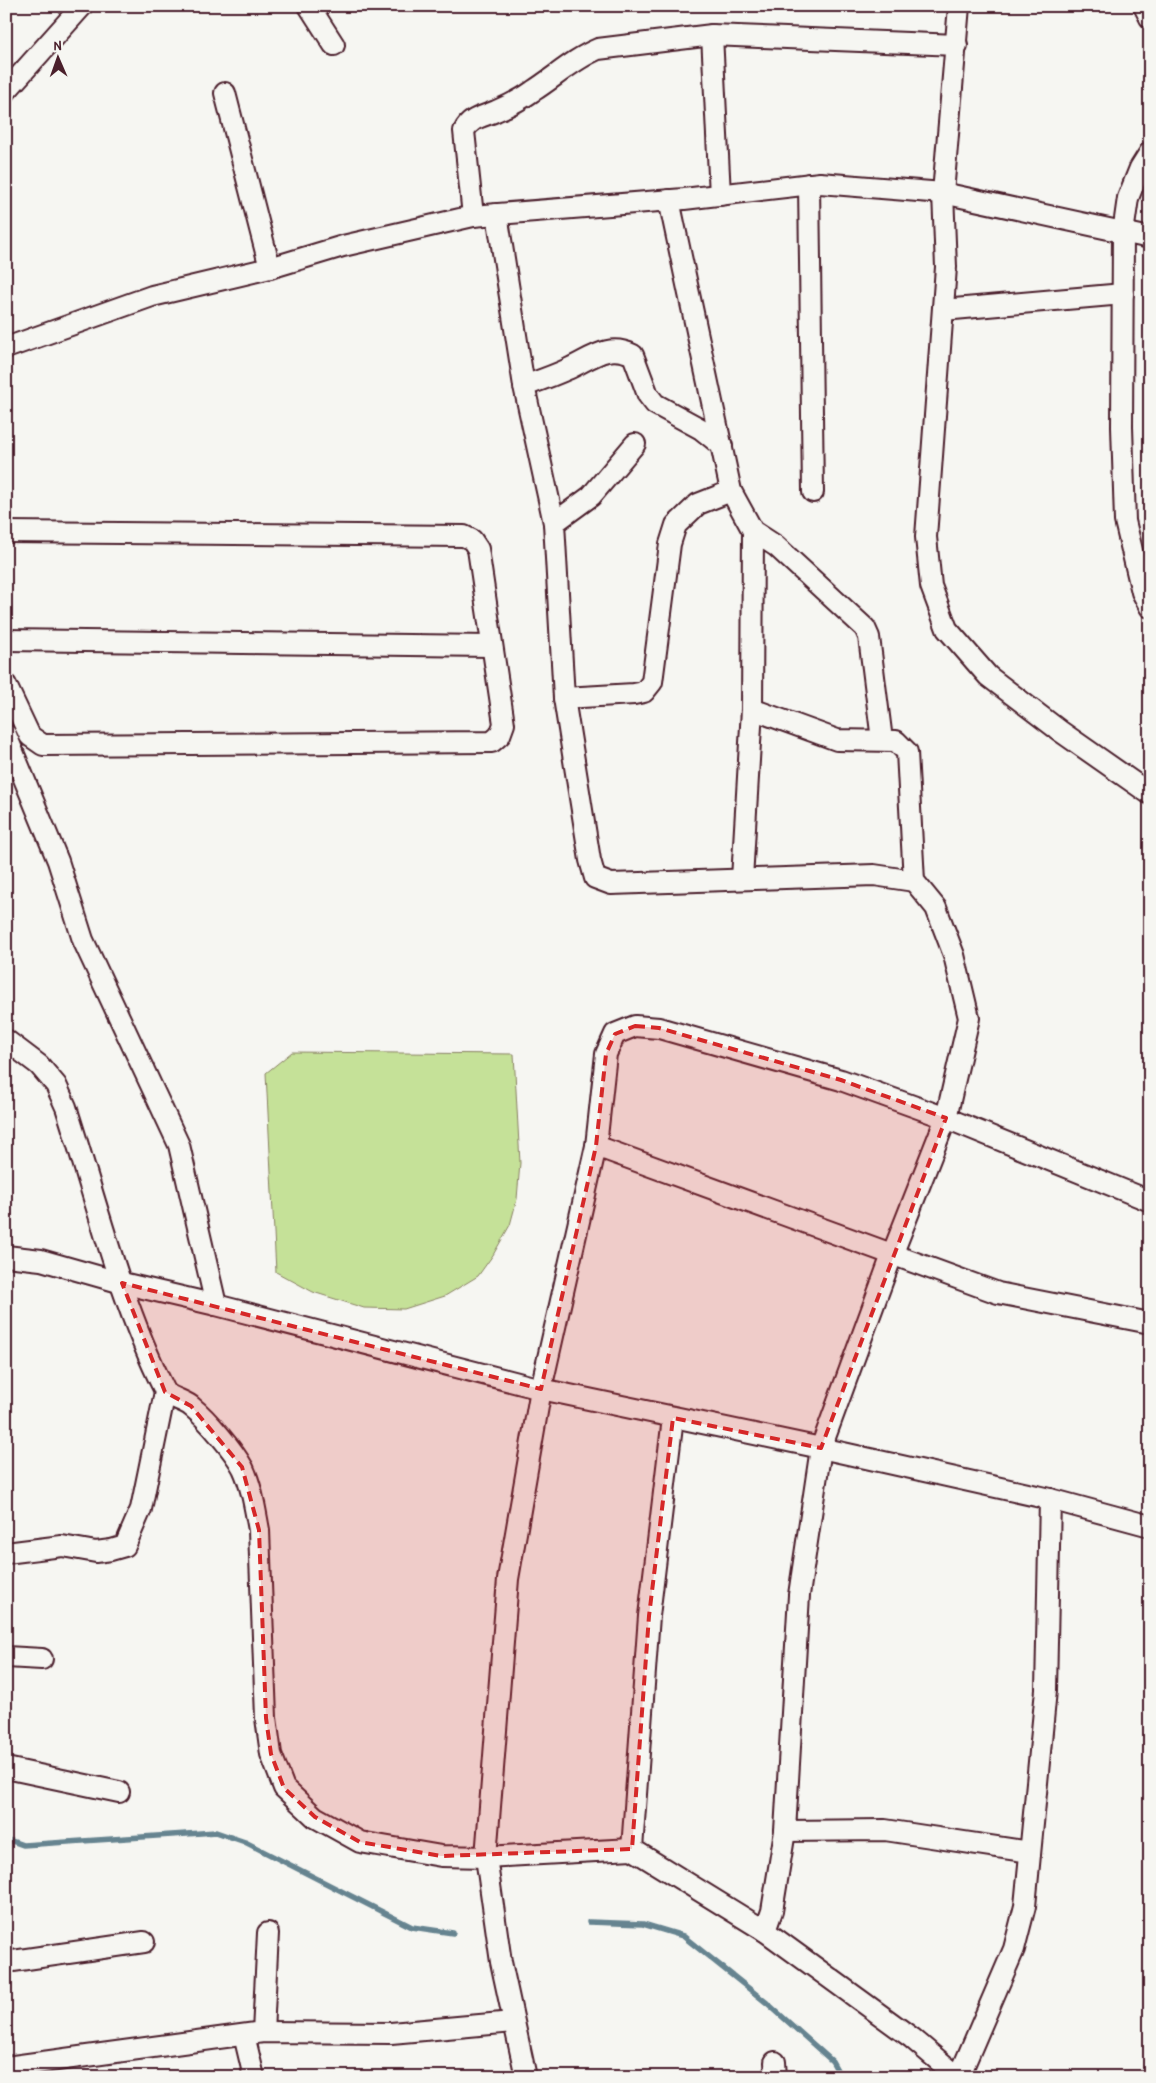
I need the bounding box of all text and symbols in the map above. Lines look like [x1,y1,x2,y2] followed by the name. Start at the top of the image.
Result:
[32,32,82,82] north arrow
[53,35,62,54] text: N

